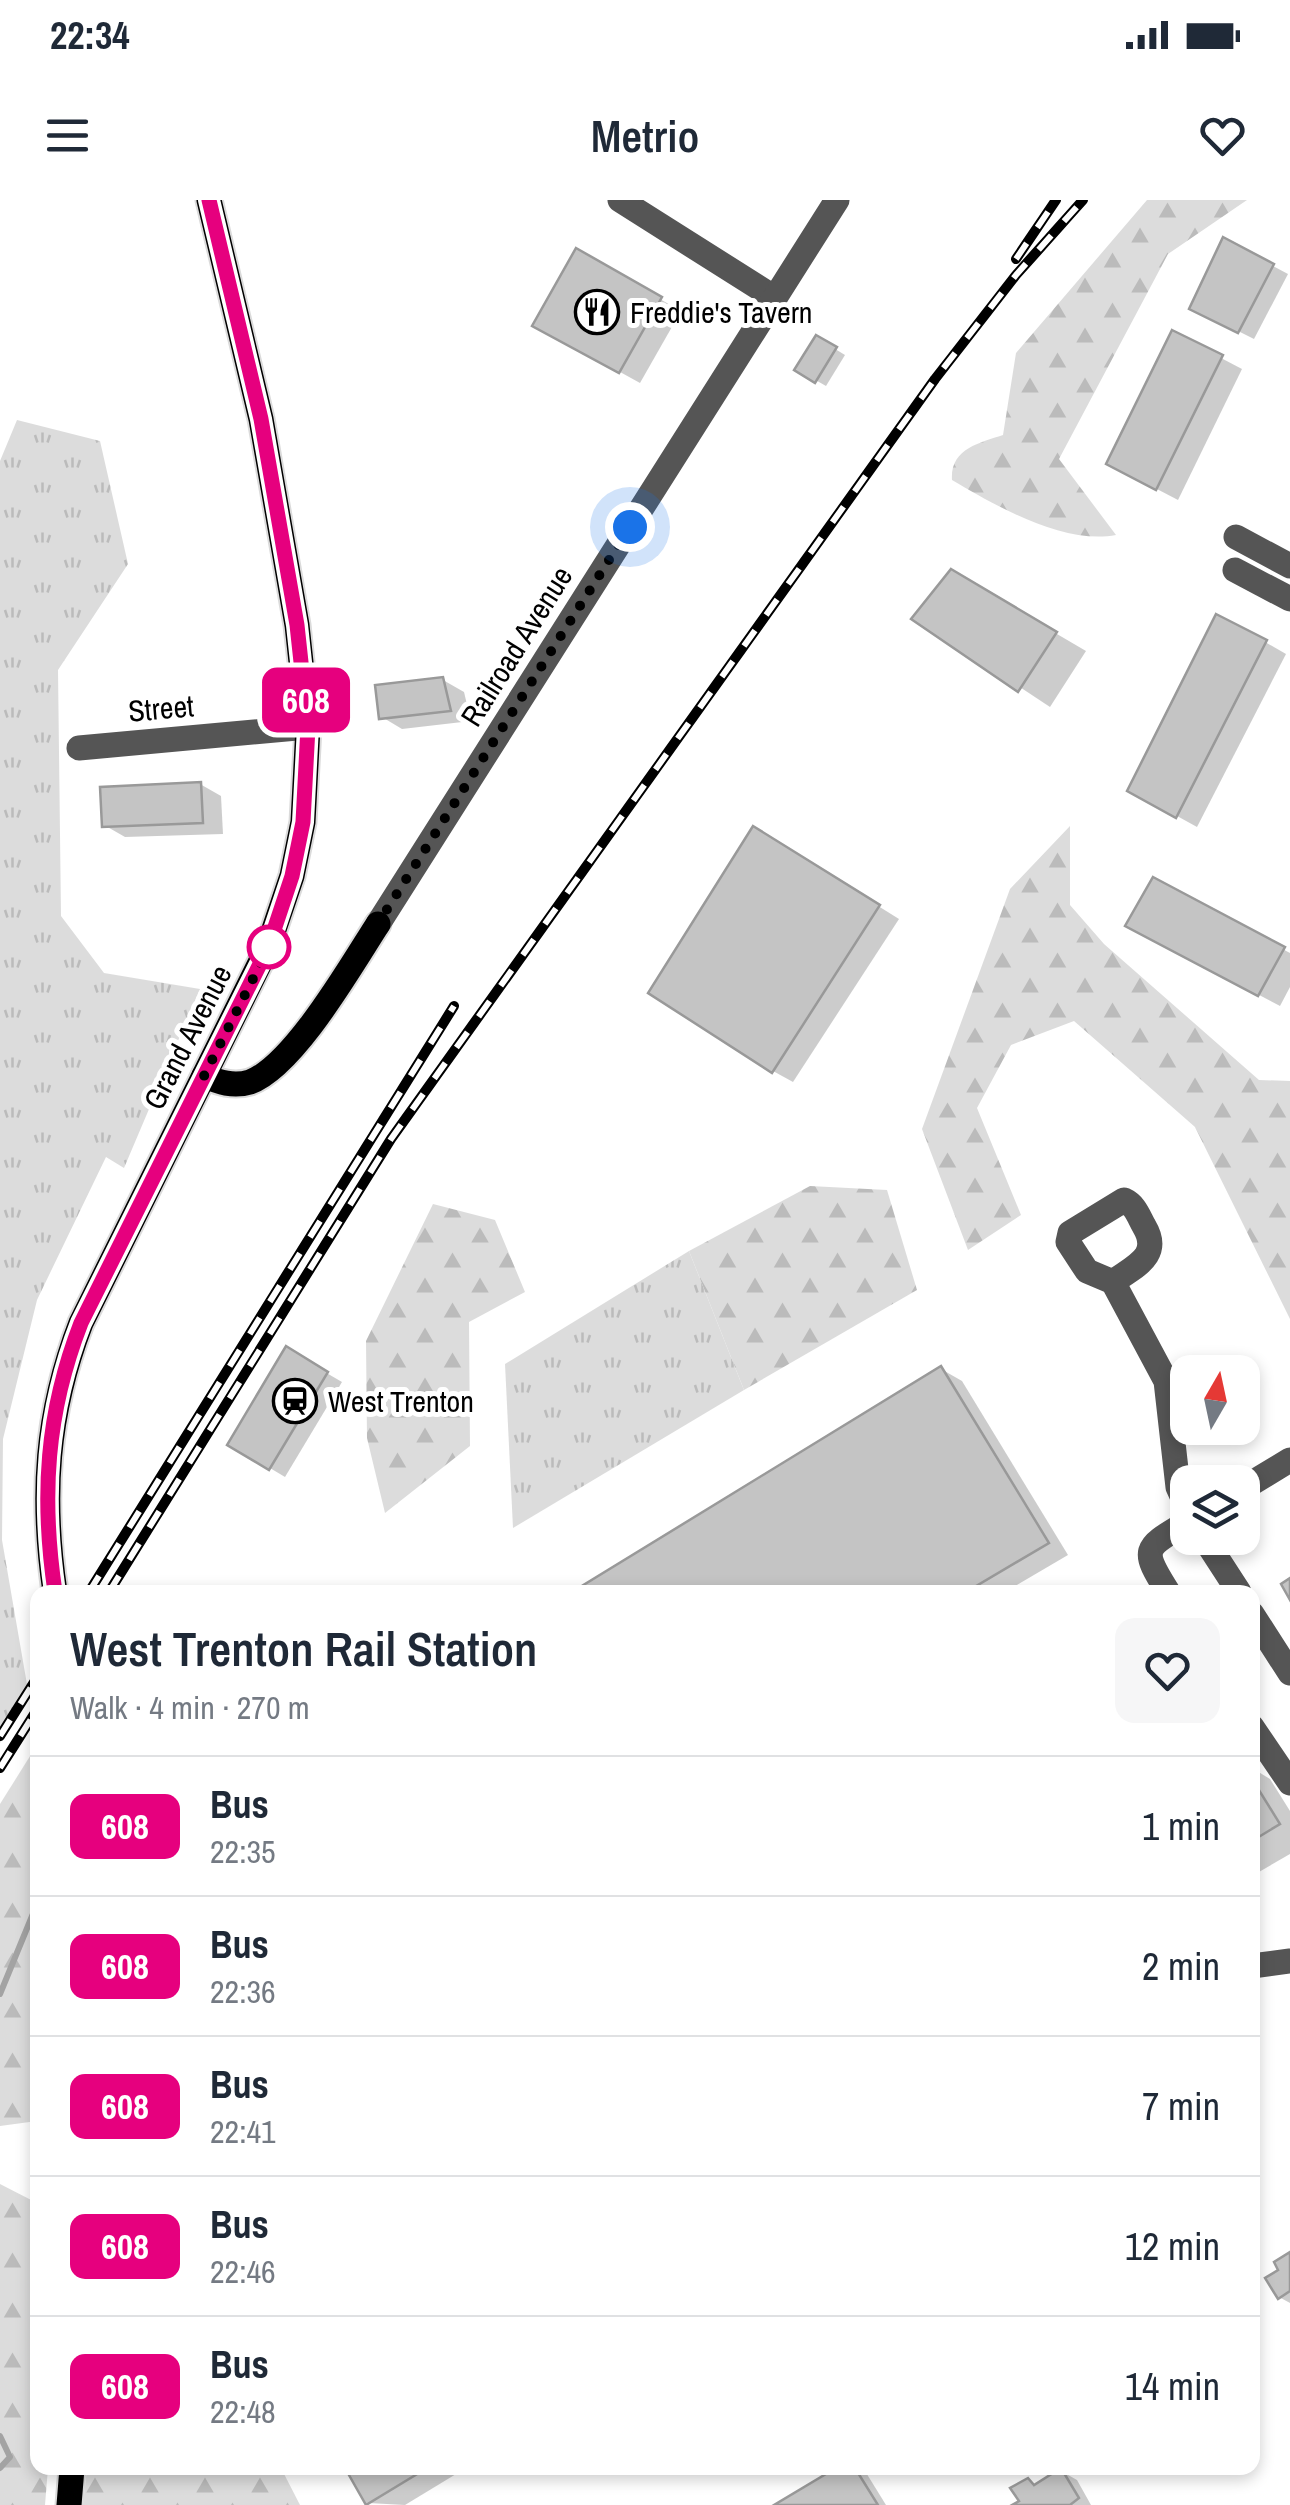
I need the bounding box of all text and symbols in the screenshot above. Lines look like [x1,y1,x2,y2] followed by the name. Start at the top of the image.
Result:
[50,10,130,61] text: 22:34
[591,105,699,166] text: Metrio
[40,108,95,163] icon: menu
[1195,108,1250,163] icon: heart
[574,289,620,335] restaurant icon: Freddie's Tavern
[630,292,813,332] place label: Freddie's Tavern
[605,502,655,552] your location
[451,558,581,734] street label: Railroad Avenue
[248,668,364,732] line badge: 608
[282,677,330,724] text: 608
[127,685,196,731] street label: Street
[248,926,290,968] unlabelled marker
[134,958,240,1116] street label: Grand Avenue
[1170,1355,1260,1445] north arrow
[1170,1355,1260,1555] map controls
[272,1378,318,1424] station icon: West Trenton
[328,1381,474,1421] place label: West Trenton
[1170,1465,1260,1555] button: layers
[70,1616,537,1681] text: West Trenton Rail Station
[1115,1618,1220,1723] button: heart
[70,1686,310,1729] text: Walk · 4 min · 270 m
[210,1779,269,1830] text: Bus
[1142,1801,1220,1852] text: 1 min
[101,1803,149,1850] text: 608
[210,1830,276,1873] text: 22:35
[210,1919,269,1970] text: Bus
[1142,1941,1220,1992] text: 2 min
[101,1943,149,1990] text: 608
[210,1970,276,2013] text: 22:36
[210,2059,269,2110] text: Bus
[1142,2081,1220,2132] text: 7 min
[101,2083,149,2130] text: 608
[210,2110,276,2153] text: 22:41
[210,2199,269,2250] text: Bus
[1125,2221,1220,2272] text: 12 min
[101,2223,149,2270] text: 608
[210,2250,276,2293] text: 22:46
[210,2339,269,2390] text: Bus
[1125,2361,1220,2412] text: 14 min
[101,2363,149,2410] text: 608
[210,2390,276,2433] text: 22:48

